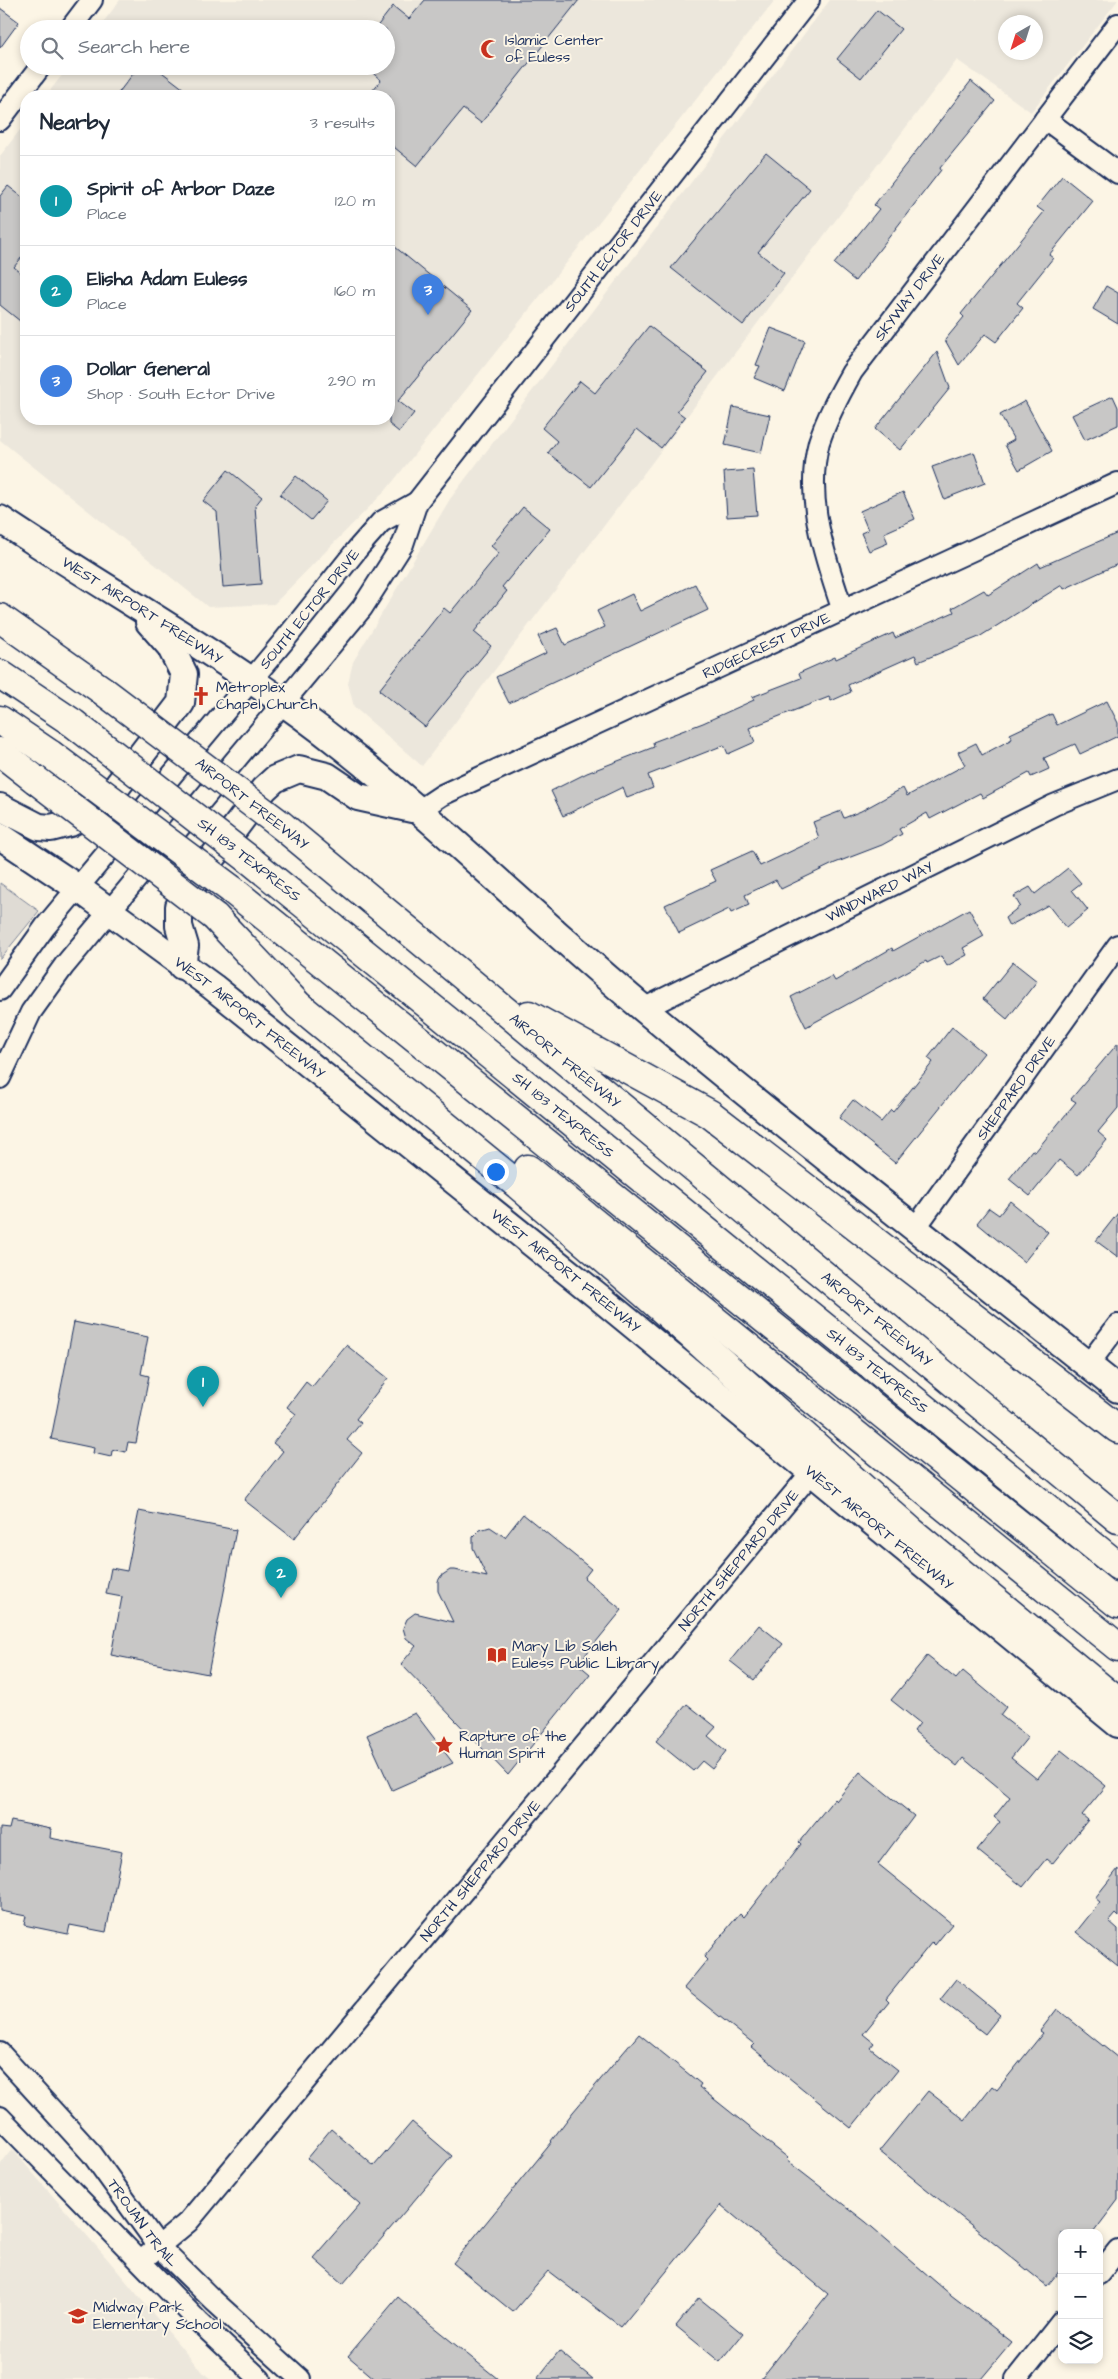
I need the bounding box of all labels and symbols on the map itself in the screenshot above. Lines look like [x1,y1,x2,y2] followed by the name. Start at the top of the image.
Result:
[998,15,1043,60] north arrow
[505,30,603,68] place label: Islamic Center of Euless
[479,38,501,60] mosque icon: Islamic Center of Euless
[559,186,667,316] street label: SOUTH ECTOR DRIVE
[869,249,950,345] street label: SKYWAY DRIVE
[412,274,444,315] pin: 3
[254,544,364,674] street label: SOUTH ECTOR DRIVE
[58,551,227,669] street label: WEST AIRPORT FREEWAY
[699,607,834,684] street label: RIDGECREST DRIVE
[216,677,318,715] place label: Metroplex Chapel Church
[190,685,212,707] church icon: Metroplex Chapel Church
[191,753,313,855] street label: AIRPORT FREEWAY
[193,813,305,907] street label: SH 183 TEXPRESS
[822,856,937,927] street label: WINDWARD WAY
[170,952,330,1084] street label: WEST AIRPORT FREEWAY
[505,1008,625,1113] street label: AIRPORT FREEWAY
[971,1031,1061,1144] street label: SHEPPARD DRIVE
[508,1067,619,1163] street label: SH 183 TEXPRESS
[483,1159,509,1185] your location
[487,1204,645,1338] street label: WEST AIRPORT FREEWAY
[817,1267,937,1371] street label: AIRPORT FREEWAY
[822,1323,933,1419] street label: SH 183 TEXPRESS
[187,1366,219,1407] pin: 1
[800,1460,958,1595] street label: WEST AIRPORT FREEWAY
[673,1485,804,1635] street label: NORTH SHEPPARD DRIVE
[265,1557,297,1598] pin: 2
[512,1636,659,1675] place label: Mary Lib Saleh Euless Public Library
[486,1644,508,1666] library icon: Mary Lib Saleh Euless Public Library
[459,1726,567,1764] place label: Rapture of the Human Spirit
[433,1734,455,1756] place icon: Rapture of the Human Spirit
[415,1795,545,1946] street label: NORTH SHEPPARD DRIVE
[103,2174,184,2271] street label: TROJAN TRAIL
[93,2297,222,2336] place label: Midway Park Elementary School
[67,2305,89,2327] school or university icon: Midway Park Elementary School

